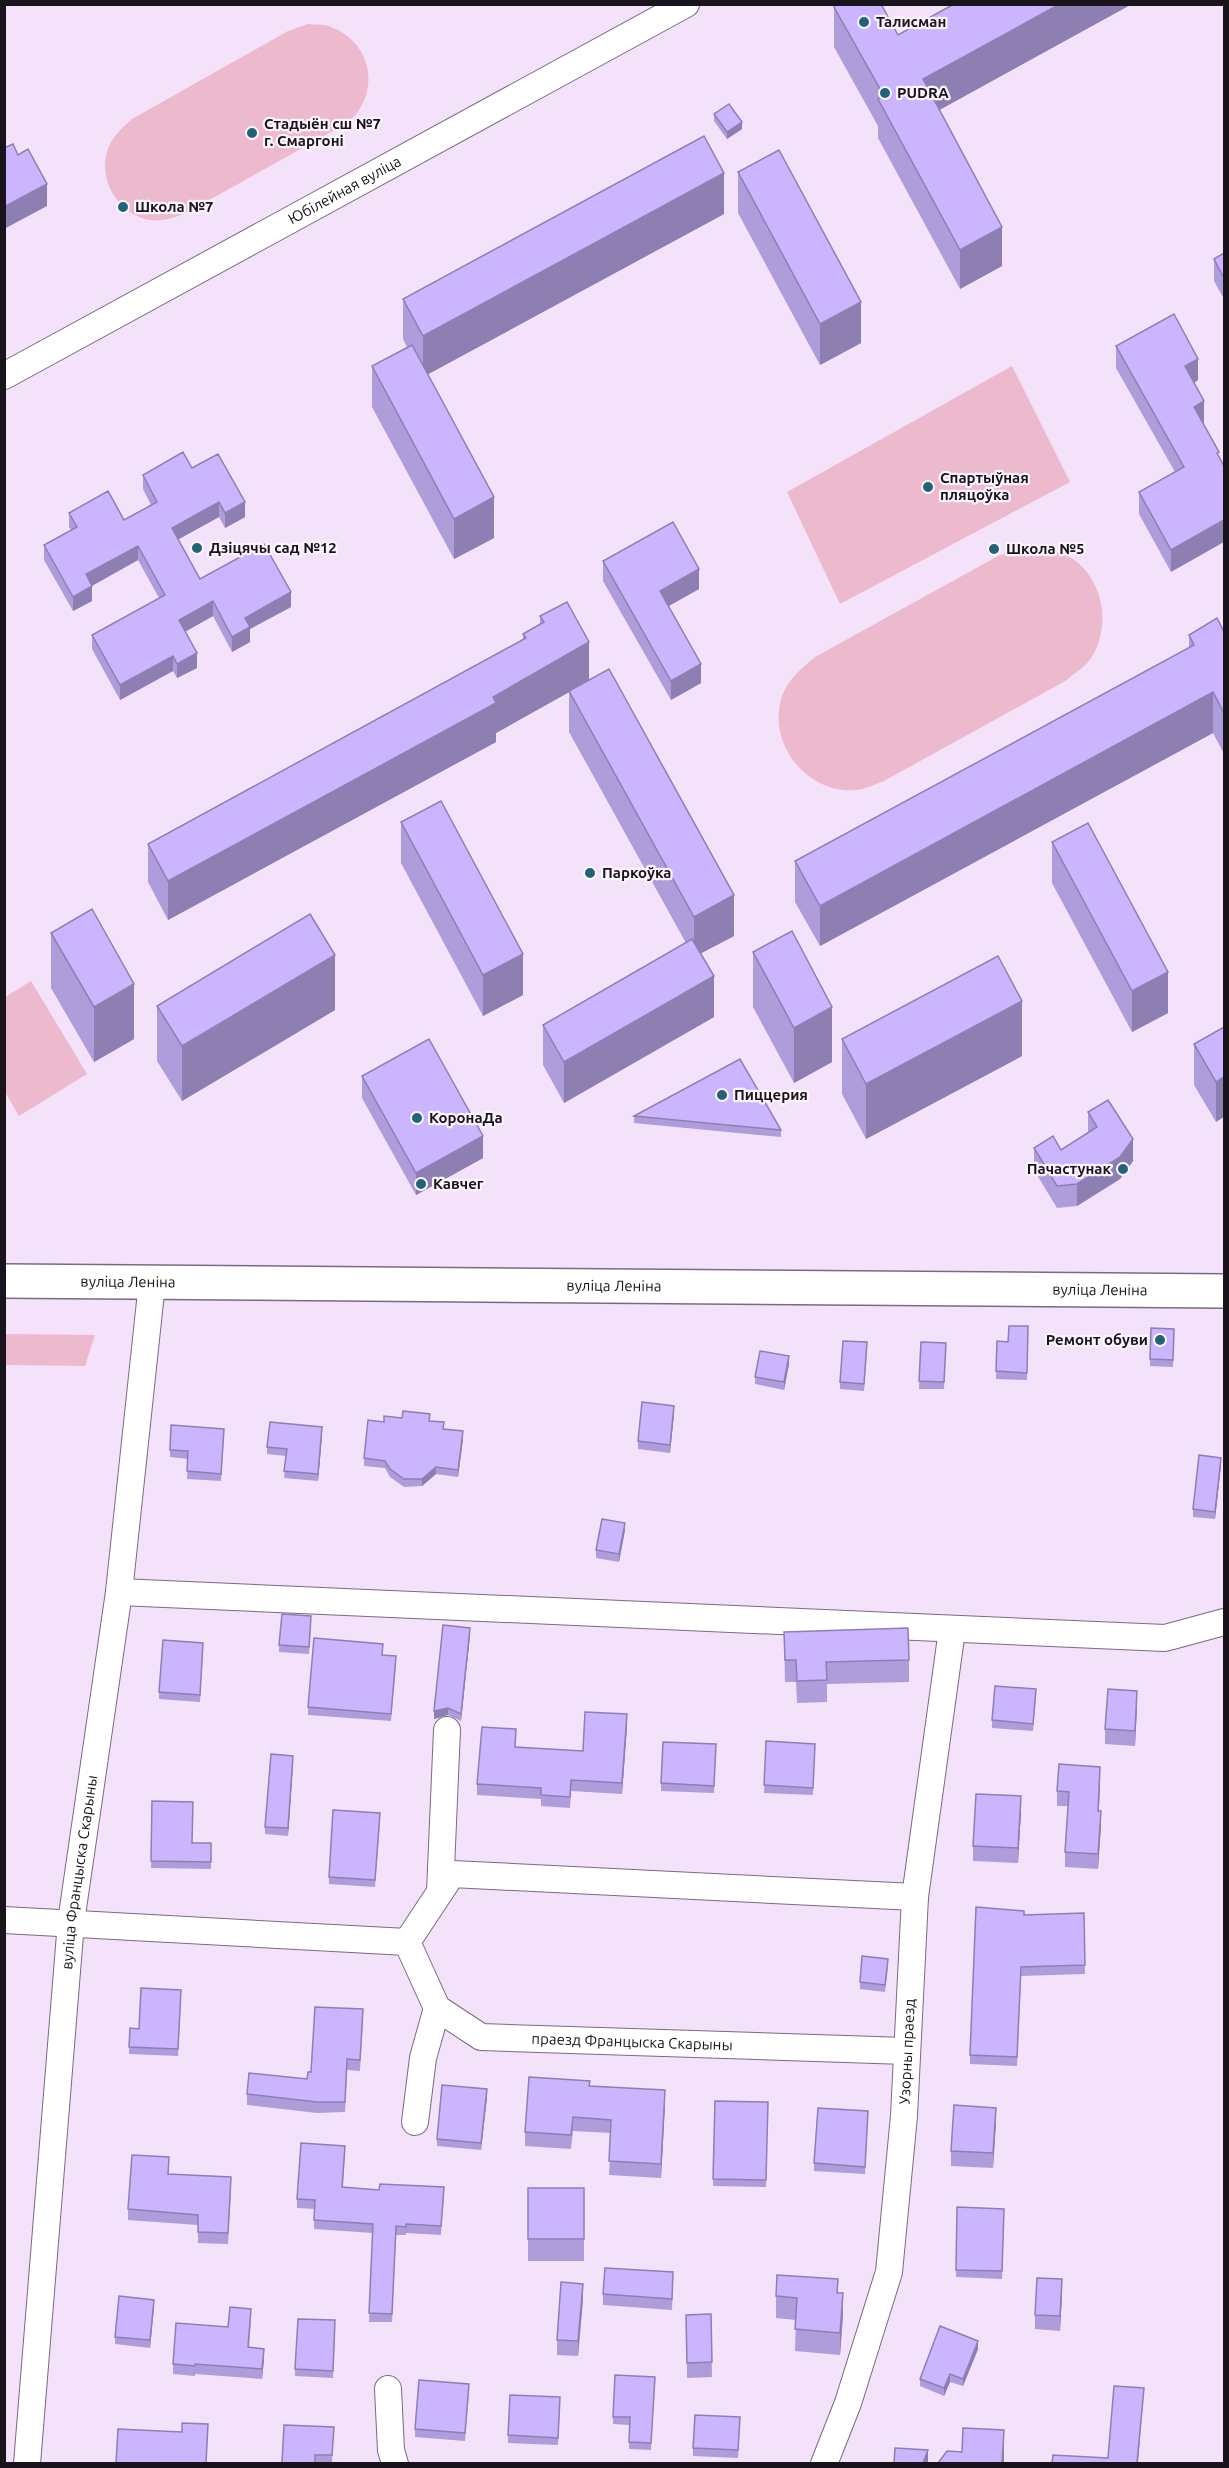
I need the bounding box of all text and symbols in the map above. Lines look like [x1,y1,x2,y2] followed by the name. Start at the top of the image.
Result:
[876,13,946,30] place label: Талисман
[857,15,871,29] marker: Талисман
[897,84,949,101] place label: PUDRA
[878,86,892,100] marker: PUDRA
[264,115,381,149] place label: Стадыён сш №7 г. Смаргоні
[245,126,259,140] marker: Стадыён сш №7 г. Смаргоні
[285,152,404,227] street label: Юбілейная вуліца
[135,198,213,215] place label: Школа №7
[116,200,130,214] marker: Школа №7
[940,469,1029,503] place label: Спартыўная пляцоўка
[921,480,935,494] marker: Спартыўная пляцоўка
[209,539,337,556] place label: Дзіцячы сад №12
[1006,540,1084,557] place label: Школа №5
[190,541,204,555] marker: Дзіцячы сад №12
[987,542,1001,556] marker: Школа №5
[602,864,672,881] place label: Паркоўка
[583,866,597,880] marker: Паркоўка
[734,1086,808,1103] place label: Пиццерия
[715,1088,729,1102] marker: Пиццерия
[429,1109,503,1126] place label: КоронаДа
[410,1111,424,1125] marker: КоронаДа
[1027,1160,1111,1177] place label: Пачастунак
[1116,1162,1130,1176] marker: Пачастунак
[433,1175,484,1192] place label: Кавчег
[414,1177,428,1191] marker: Кавчег
[80,1273,176,1290] street label: вуліца Леніна
[566,1277,662,1294] street label: вуліца Леніна
[1052,1281,1148,1298] street label: вуліца Леніна
[1046,1331,1148,1348] place label: Ремонт обуви
[1153,1333,1167,1347] marker: Ремонт обуви
[58,1774,100,1970] street label: вуліца Францыска Скарыны
[896,1998,918,2105] street label: Узорны праезд
[531,2030,733,2053] street label: праезд Францыска Скарыны

